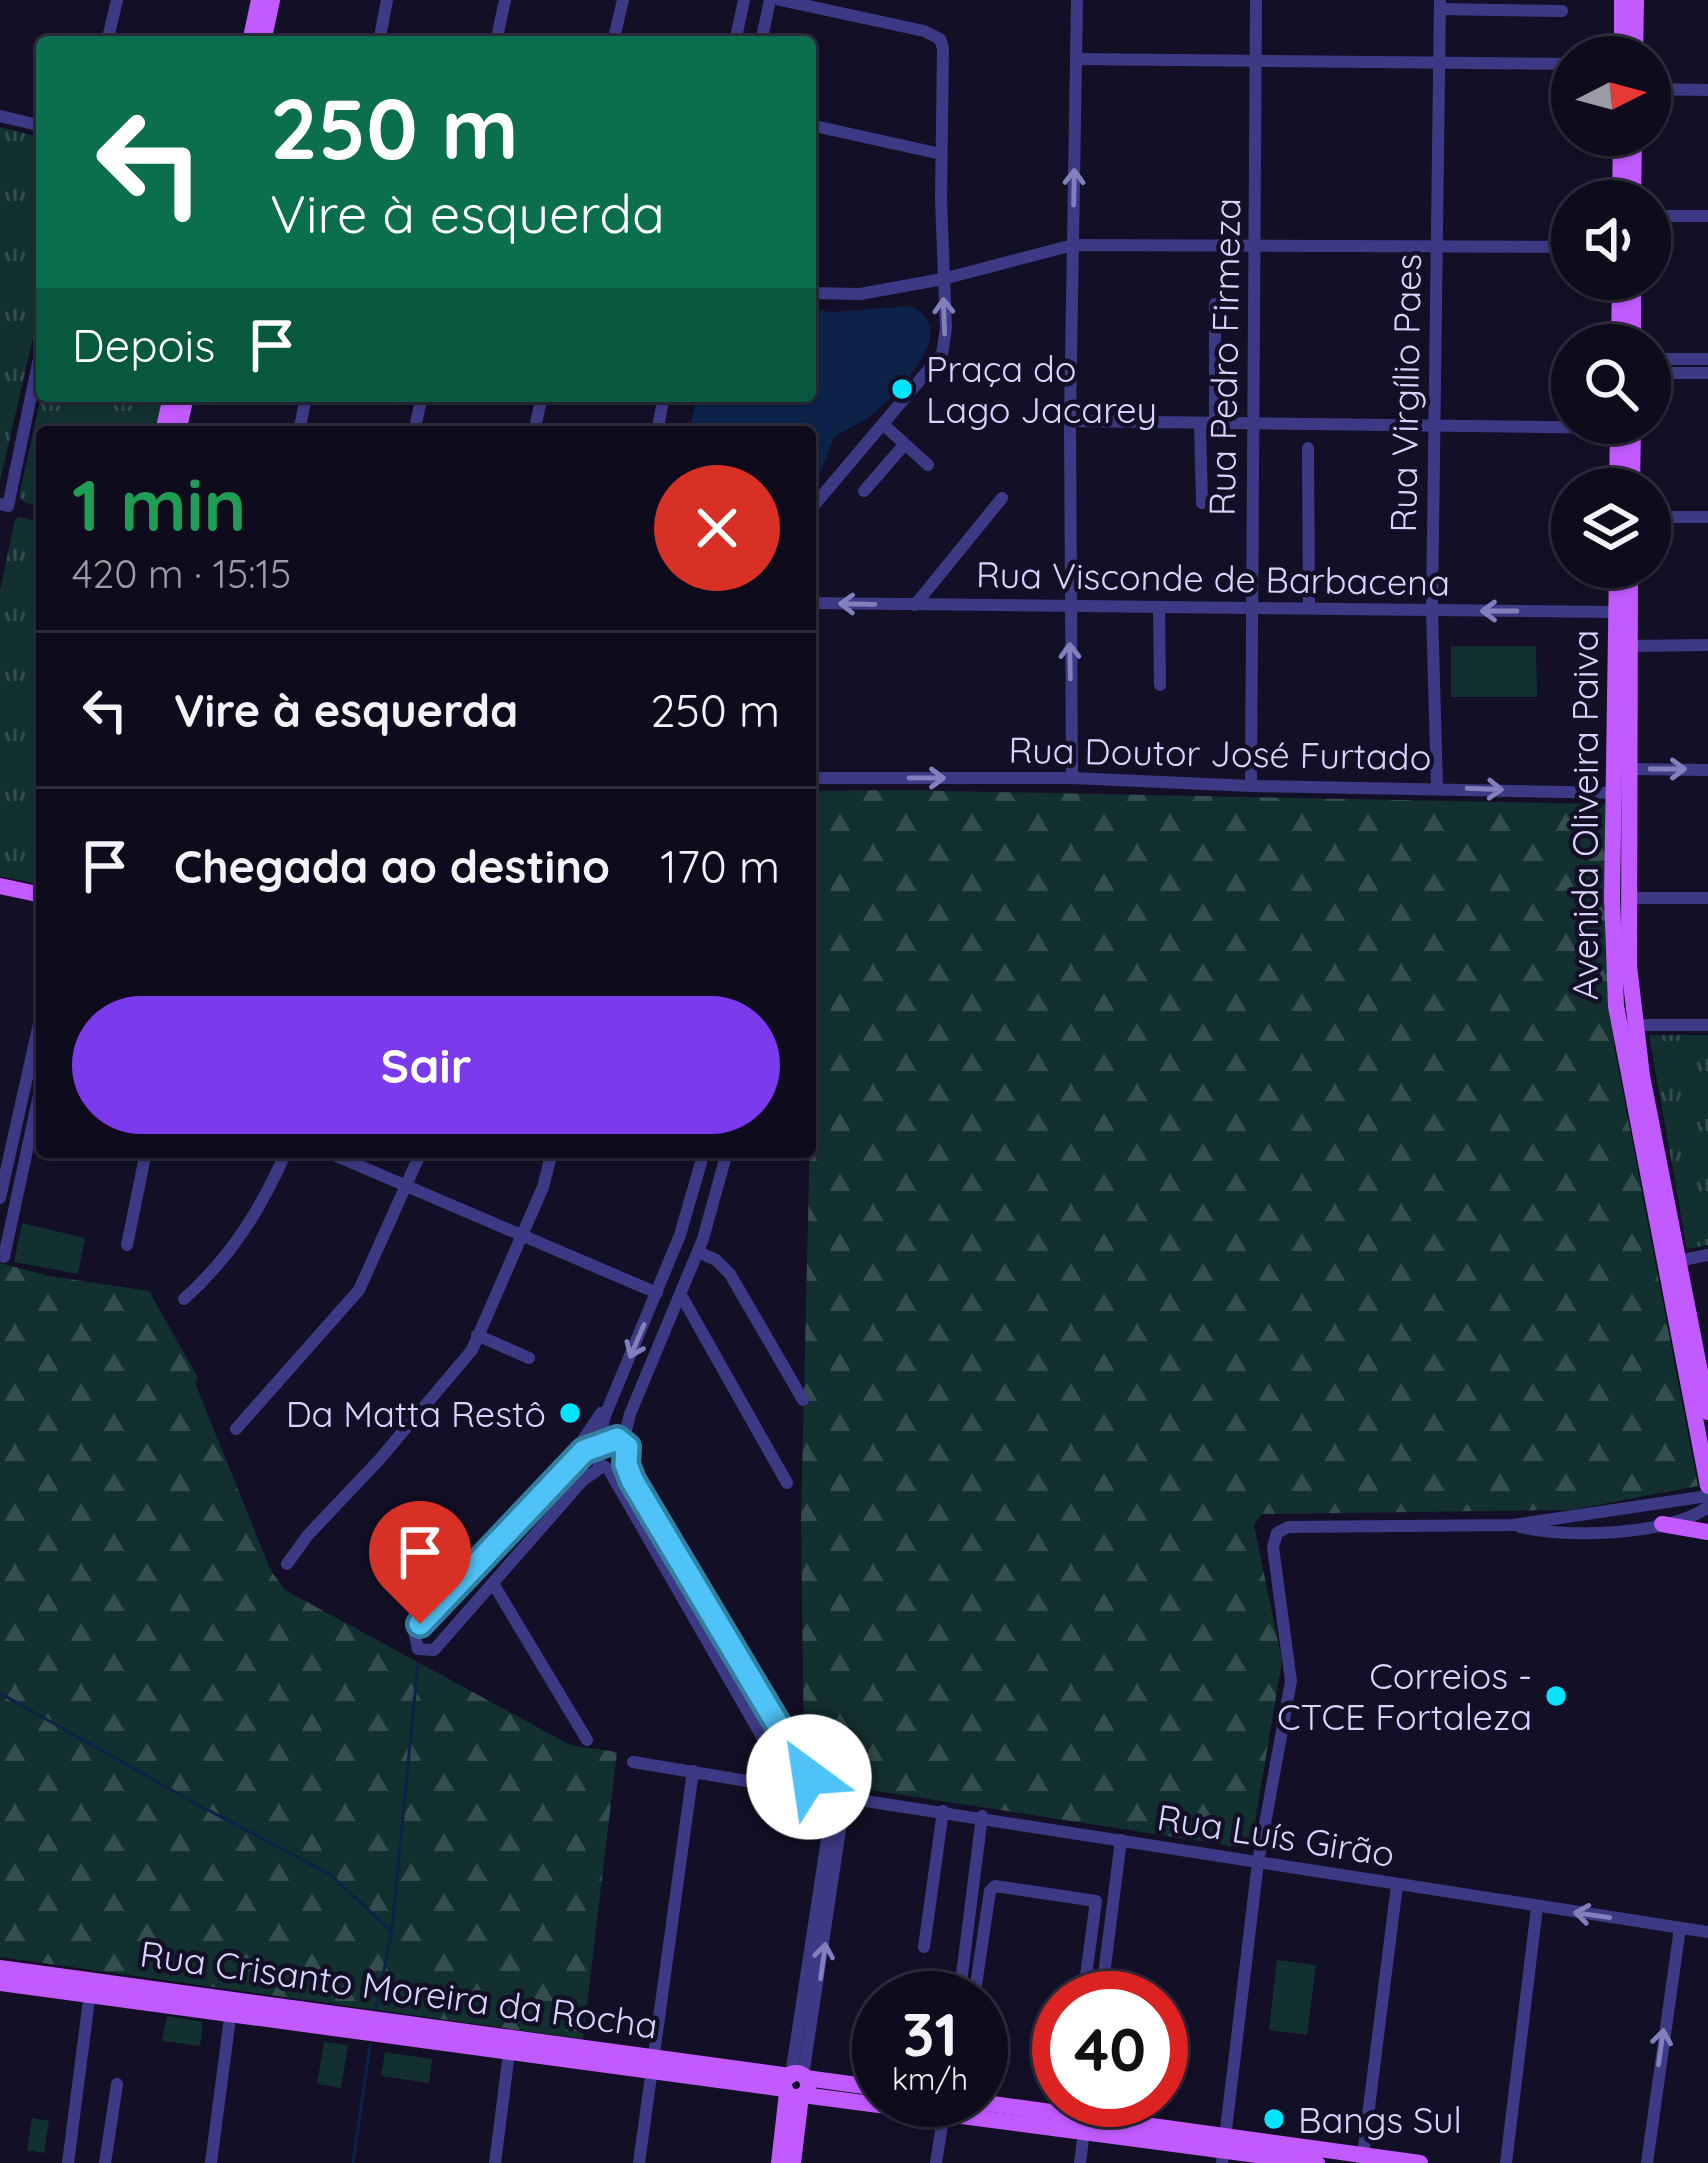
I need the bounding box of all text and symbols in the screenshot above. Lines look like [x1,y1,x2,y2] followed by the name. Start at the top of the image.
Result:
[1551,36,1671,156] north arrow
[1551,36,1671,588] map controls
[270,75,519,180] text: 250 m
[72,84,228,240] icon: left
[1063,168,1086,207] one-way arrow
[270,179,665,247] text: Vire à esquerda
[1551,180,1671,300] button: sound
[1199,198,1249,516] street label: Rua Pedro Firmeza
[1380,253,1430,533] street label: Rua Virgílio Paes
[933,297,956,336] one-way arrow
[239,312,305,378] icon: arrive
[72,317,215,373] text: Depois
[1551,324,1671,444] button: search
[926,346,1157,432] place label: Praça do Lago Jacarey
[889,376,915,402] marker: Praça do Lago Jacarey
[72,459,246,549] text: 1 min
[654,465,780,591] button: close
[1551,468,1671,588] button: layers
[72,549,291,598] text: 420 m · 15:15
[976,551,1450,605] street label: Rua Visconde de Barbacena
[838,592,877,615] one-way arrow
[1480,600,1519,622] one-way arrow
[1562,630,1607,1000] street label: Avenida Oliveira Paiva
[1059,642,1082,681] one-way arrow
[72,677,138,743] icon: left
[174,682,518,738] text: Vire à esquerda
[650,682,780,738] text: 250 m
[1008,727,1432,779] street label: Rua Doutor José Furtado
[1648,758,1687,781] one-way arrow
[907,767,946,789] one-way arrow
[1465,778,1504,801] one-way arrow
[72,833,138,899] icon: arrive
[174,838,610,894] text: Chegada ao destino
[660,838,780,894] text: 170 m
[72,996,780,1134] button: Sair
[624,1322,646,1358] one-way arrow
[286,1391,546,1436] place label: Da Matta Restô
[557,1400,583,1426] marker: Da Matta Restô
[369,1501,471,1624] pin
[387,1519,453,1585] icon: arrive
[1277,1653,1532,1739] place label: Correios - CTCE Fortaleza
[1543,1683,1569,1709] marker: Correios - CTCE Fortaleza
[746,1714,872,1840] position arrow
[1154,1794,1398,1876] street label: Rua Luís Girão
[1574,1903,1613,1926] one-way arrow
[137,1930,661,2048] street label: Rua Crisanto Moreira da Rocha
[812,1942,835,1981] one-way arrow
[1032,1971,1188,2127] speed limit sign: 40
[902,1996,958,2071] text: 31
[1650,2028,1673,2067] one-way arrow
[892,2060,968,2098] text: km/h
[1298,2097,1462,2142] place label: Bangs Sul
[1261,2106,1287,2132] marker: Bangs Sul

